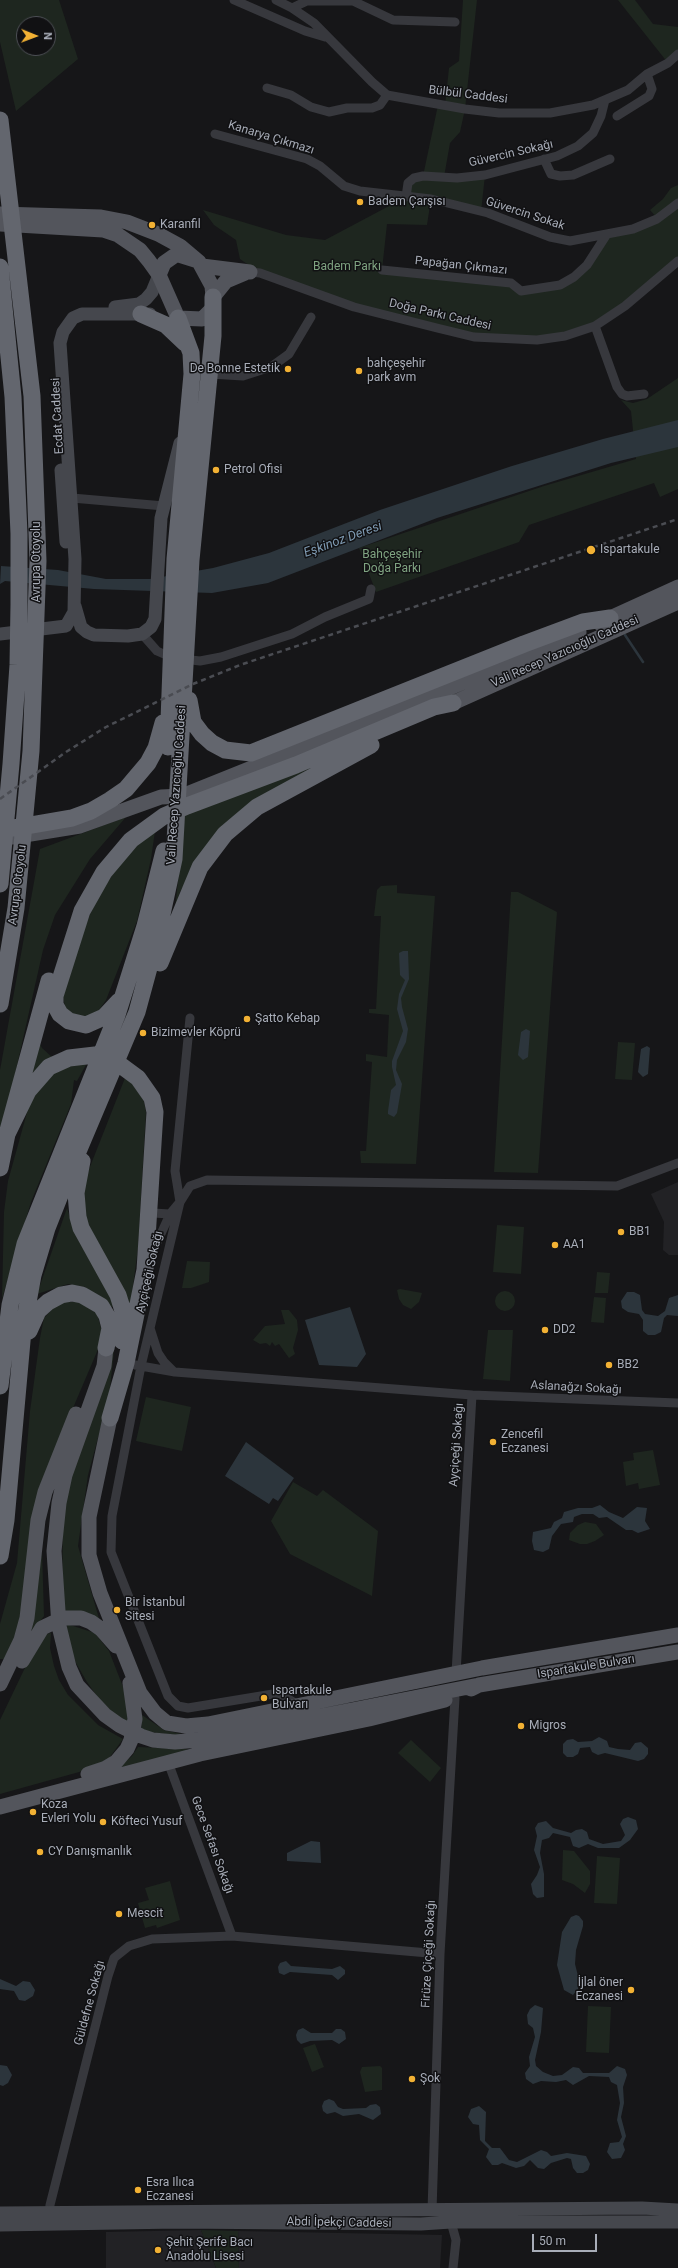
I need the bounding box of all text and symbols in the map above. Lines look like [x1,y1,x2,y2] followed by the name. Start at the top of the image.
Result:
[16,16,56,56] north arrow
[41,32,54,40] text: N
[428,83,508,107] street label: Bülbül Caddesi
[226,118,316,158] street label: Kanarya Çıkmazı
[468,137,554,171] street label: Güvercin Sokağı
[484,194,566,234] street label: Güvercin Sokak
[368,195,445,209] place label: Badem Çarşısı
[355,197,365,207] marker: Badem Çarşısı
[160,218,201,232] place label: Karanfil
[147,220,157,230] marker: Karanfil
[414,254,508,278] street label: Papağan Çıkmazı
[313,260,381,274] park label: Badem Parkı
[387,296,493,334] street label: Doğa Parkı Caddesi
[367,357,426,385] place label: bahçeşehir park avm
[190,362,280,376] place label: De Bonne Estetik
[283,364,293,374] marker: De Bonne Estetik
[354,366,364,376] marker: bahçeşehir park avm
[49,377,67,455] street label: Ecdat Caddesi
[224,463,282,477] place label: Petrol Ofisi
[211,465,221,475] marker: Petrol Ofisi
[302,519,384,561] water label: Eşkinoz Deresi
[30,521,44,603] street label: Avrupa Otoyolu
[600,543,660,557] place label: Ispartakule
[585,544,597,556] marker: Ispartakule
[362,548,422,576] park label: Bahçeşehir Doğa Parkı
[489,613,641,691] street label: Vali Recep Yazıcıoğlu Caddesi
[164,705,190,865] street label: Vali Recep Yazıcıoğlu Caddesi
[6,844,30,926] street label: Avrupa Otoyolu
[255,1012,320,1026] place label: Şatto Kebap
[242,1014,252,1024] marker: Şatto Kebap
[151,1026,241,1040] place label: Bizimevler Köprü
[138,1028,148,1038] marker: Bizimevler Köprü
[629,1225,651,1239] place label: BB1
[616,1227,626,1237] marker: BB1
[134,1230,166,1314] street label: Ayçiçeği Sokağı
[563,1238,585,1252] place label: AA1
[550,1240,560,1250] marker: AA1
[553,1323,575,1337] place label: DD2
[540,1325,550,1335] marker: DD2
[617,1358,639,1372] place label: BB2
[604,1360,614,1370] marker: BB2
[530,1378,622,1398] street label: Aslanağzı Sokağı
[447,1403,467,1487] street label: Ayçiçeği Sokağı
[501,1428,549,1456] place label: Zencefil Eczanesi
[488,1437,498,1447] marker: Zencefil Eczanesi
[125,1596,185,1624] place label: Bir İstanbul Sitesi
[112,1605,122,1615] marker: Bir İstanbul Sitesi
[536,1652,636,1682] street label: Ispartakule Bulvarı
[272,1684,332,1712] place label: Ispartakule Bulvarı
[259,1693,269,1703] marker: Ispartakule Bulvarı
[529,1719,566,1733] place label: Migros
[516,1721,526,1731] marker: Migros
[188,1794,236,1896] street label: Gece Sefası Sokağı
[41,1798,96,1826] place label: Koza Evleri Yolu
[28,1807,38,1817] marker: Koza Evleri Yolu
[111,1815,182,1829] place label: Köfteci Yusuf
[98,1817,108,1827] marker: Köfteci Yusuf
[48,1845,132,1859] place label: CY Danışmanlık
[35,1847,45,1857] marker: CY Danışmanlık
[419,1900,439,2008] street label: Firüze Çiçeği Sokağı
[127,1907,163,1921] place label: Mescit
[114,1909,124,1919] marker: Mescit
[72,1959,108,2047] street label: Güldefne Sokağı
[575,1976,623,2004] place label: İjlal öner Eczanesi
[626,1985,636,1995] marker: İjlal öner Eczanesi
[420,2072,440,2086] place label: Şok
[407,2074,417,2084] marker: Şok
[146,2176,194,2204] place label: Esra Ilıca Eczanesi
[133,2185,143,2195] marker: Esra Ilıca Eczanesi
[286,2215,392,2231] street label: Abdi İpekçi Caddesi
[534,2226,599,2252] scale bar
[539,2234,566,2248] text: 50 m
[166,2236,253,2264] place label: Şehit Şerife Bacı Anadolu Lisesi
[153,2245,163,2255] marker: Şehit Şerife Bacı Anadolu Lisesi

